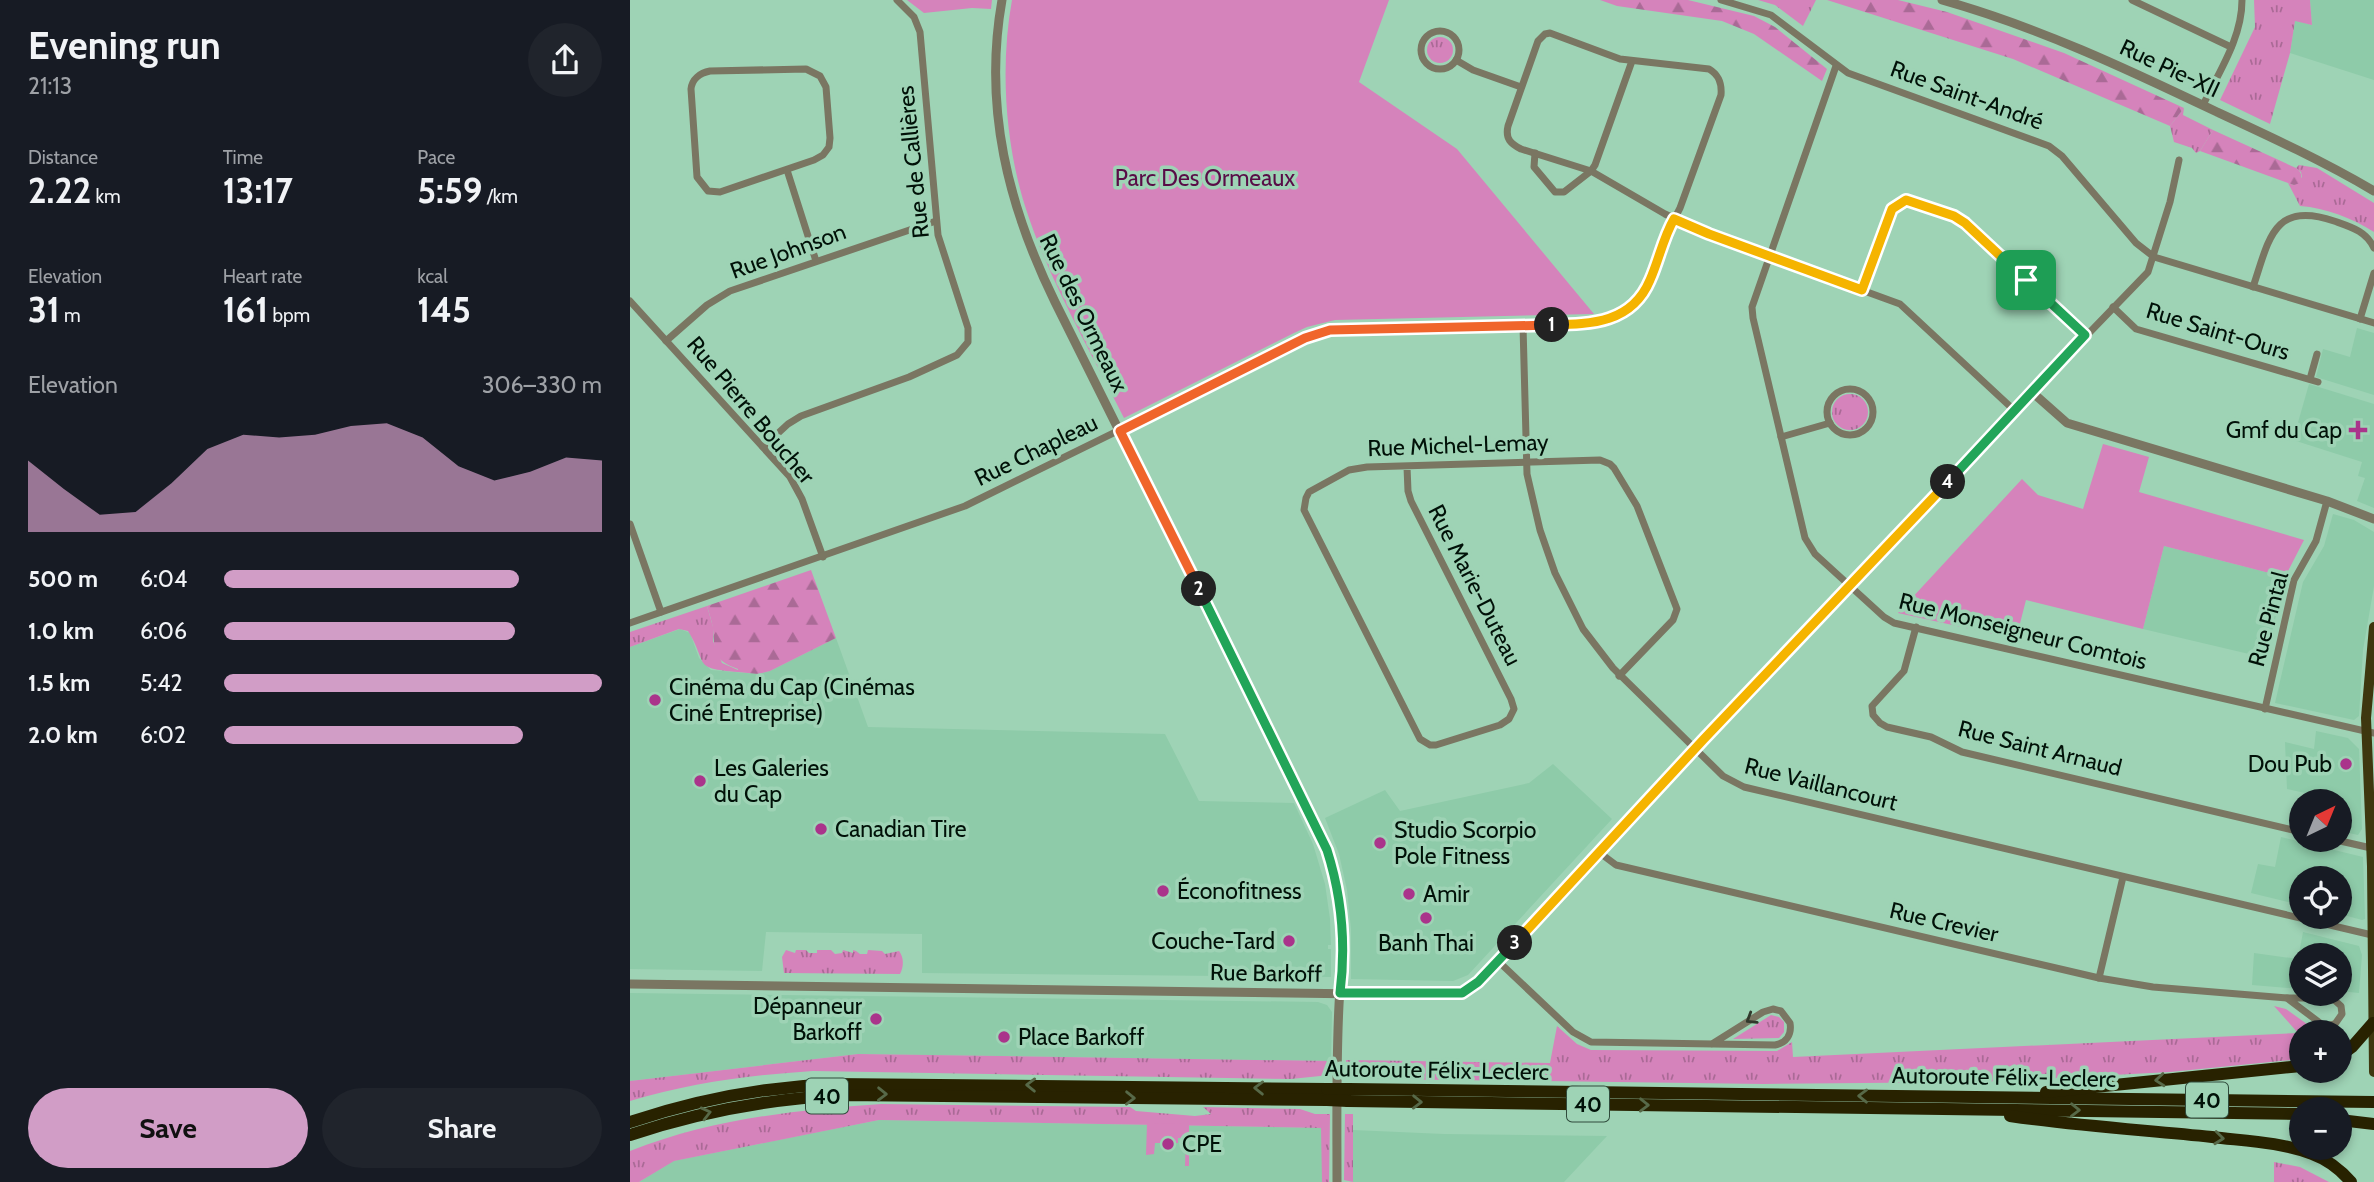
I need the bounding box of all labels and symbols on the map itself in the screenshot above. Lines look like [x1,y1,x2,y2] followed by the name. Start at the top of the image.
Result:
[2116,33,2224,103] street label: Rue Pie-XII
[1887,54,2047,136] street label: Rue Saint-André
[891,84,935,240] street label: Rue de Callières
[1115,164,1295,192] park label: Parc Des Ormeaux
[726,217,850,285] street label: Rue Johnson
[1034,229,1134,397] street label: Rue des Ormeaux
[1996,250,2056,310] pin
[2143,296,2293,366] street label: Rue Saint-Ours
[1534,308,1570,342] pin: 1
[681,331,821,490] street label: Rue Pierre Boucher
[970,408,1102,492] street label: Rue Chapleau
[2226,416,2342,444] place label: Gmf du Cap
[2348,420,2368,440] marker: Gmf du Cap
[1367,428,1549,462] street label: Rue Michel-Lemay
[1930,464,1966,500] pin: 4
[1422,500,1528,670] street label: Rue Marie-Duteau
[2242,568,2294,670] street label: Rue Pintal
[1182,572,1216,606] pin: 2
[1896,587,2150,675] street label: Rue Monseigneur Comtois
[669,673,915,727] place label: Cinéma du Cap (Cinémas Ciné Entreprise)
[647,692,663,708] marker: Cinéma du Cap (Cinémas Ciné Entreprise)
[1955,714,2125,782] street label: Rue Saint Arnaud
[2248,750,2332,778] place label: Dou Pub
[1742,751,1900,817] street label: Rue Vaillancourt
[714,754,829,808] place label: Les Galeries du Cap
[2338,756,2354,772] marker: Dou Pub
[692,773,708,789] marker: Les Galeries du Cap
[2289,789,2352,852] north arrow
[835,815,967,843] place label: Canadian Tire
[1394,816,1536,870] place label: Studio Scorpio Pole Fitness
[813,821,829,837] marker: Canadian Tire
[1372,835,1388,851] marker: Studio Scorpio Pole Fitness
[1177,876,1302,905] place label: Éconofitness
[1423,880,1470,908] place label: Amir
[1155,883,1171,899] marker: Éconofitness
[1401,886,1417,902] marker: Amir
[1887,896,2002,948] street label: Rue Crevier
[1418,910,1434,926] marker: Banh Thai
[1498,926,1533,960] pin: 3
[1151,927,1275,955] place label: Couche-Tard
[1378,929,1474,957] place label: Banh Thai
[1281,933,1297,949] marker: Couche-Tard
[1210,958,1323,988] street label: Rue Barkoff
[753,992,863,1046] place label: Dépanneur Barkoff
[868,1011,884,1027] marker: Dépanneur Barkoff
[1746,1011,1759,1024] one-way arrow
[1018,1023,1145,1051] place label: Place Barkoff
[996,1029,1012,1045] marker: Place Barkoff
[1325,1054,1549,1086] street label: Autoroute Félix-Leclerc
[1892,1061,2116,1093] street label: Autoroute Félix-Leclerc
[2154,1072,2165,1087] one-way arrow
[1026,1077,1037,1092] one-way arrow
[806,1078,848,1114] road number: 40
[1253,1080,1264,1096] one-way arrow
[2186,1082,2228,1118] road number: 40
[877,1086,887,1102] one-way arrow
[1567,1086,1609,1122] road number: 40
[1857,1088,1868,1104] one-way arrow
[1125,1090,1136,1106] one-way arrow
[1412,1094,1422,1110] one-way arrow
[1639,1097,1650,1113] one-way arrow
[2070,1102,2081,1118] one-way arrow
[700,1107,712,1121] one-way arrow
[1182,1130,1222,1158] place label: CPE
[2214,1130,2225,1145] one-way arrow
[1160,1136,1176,1152] marker: CPE

